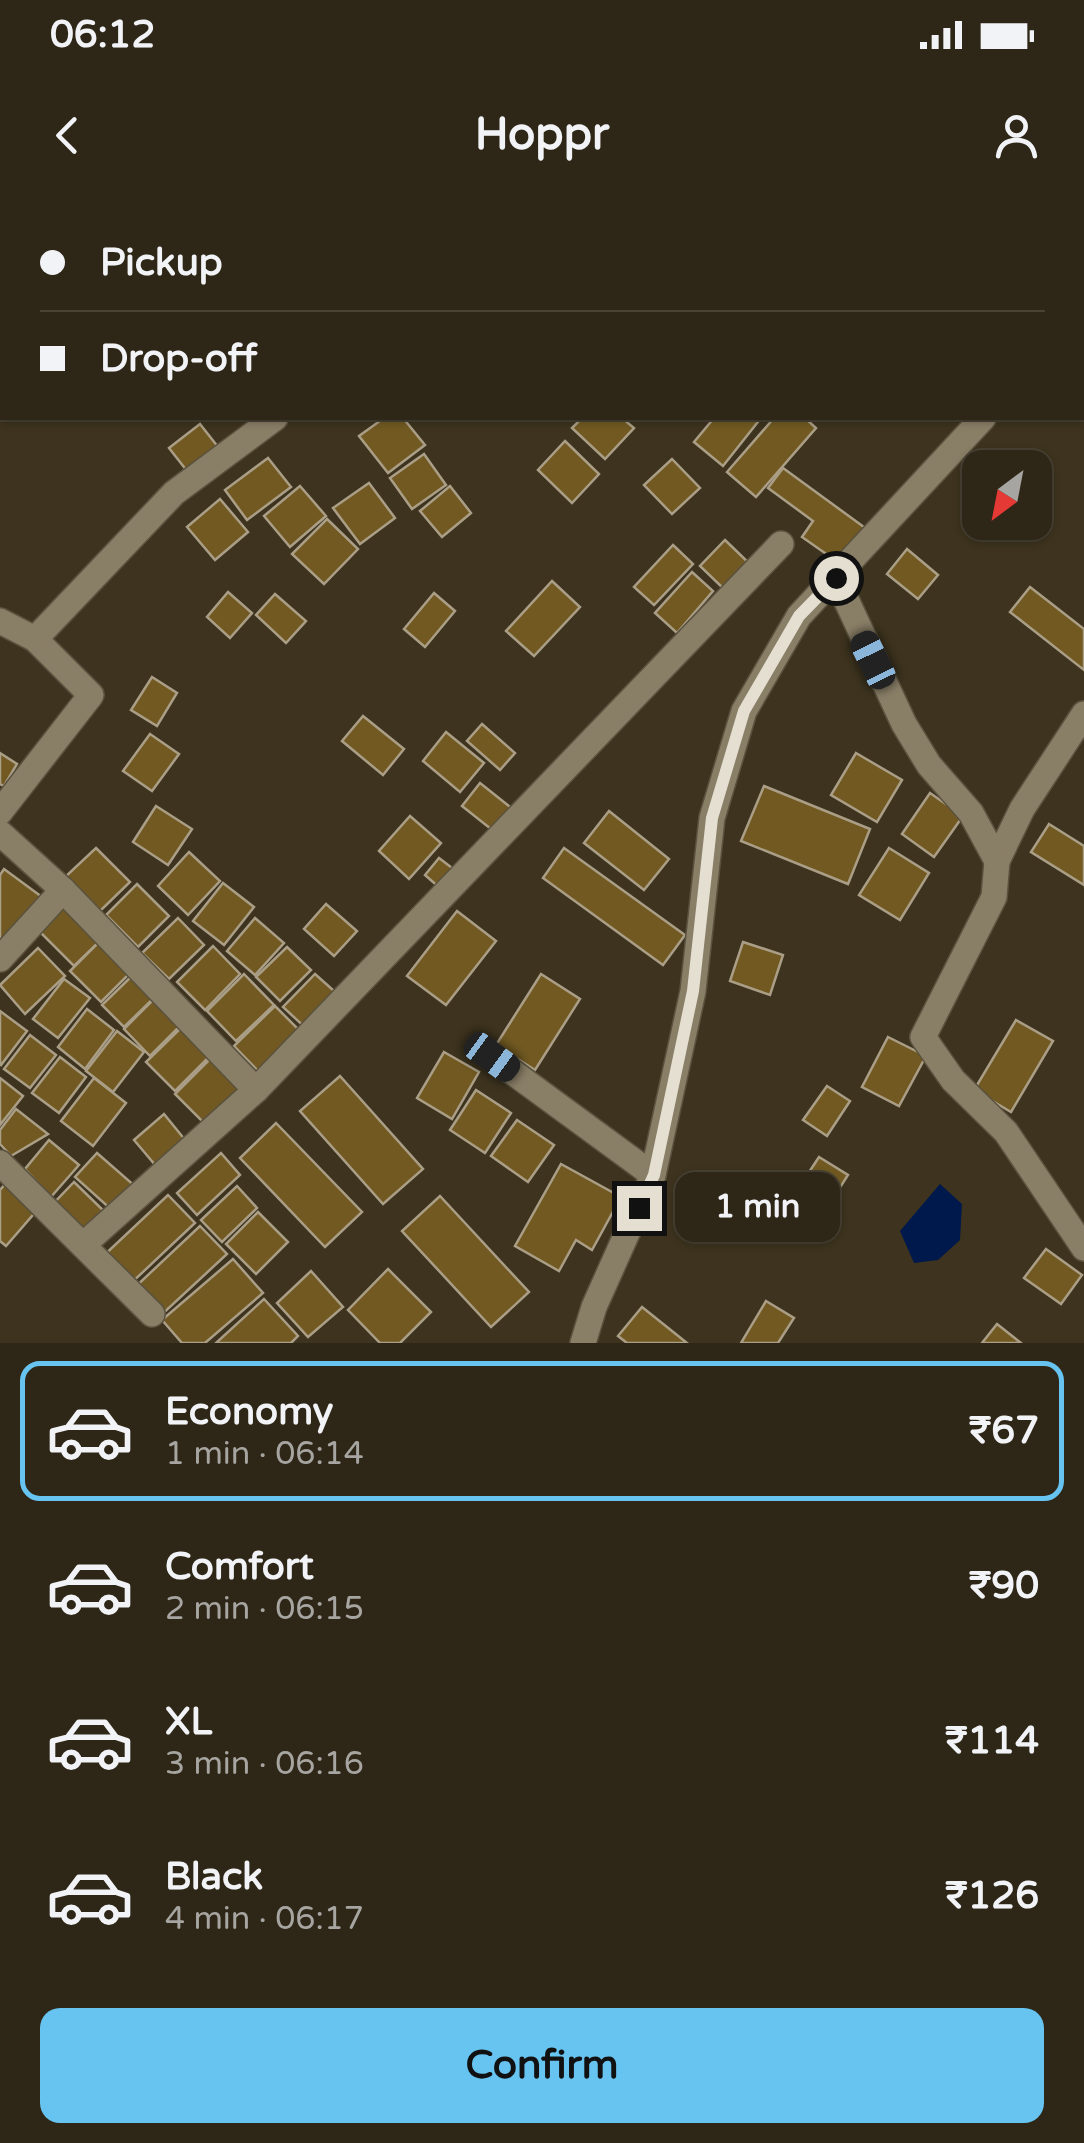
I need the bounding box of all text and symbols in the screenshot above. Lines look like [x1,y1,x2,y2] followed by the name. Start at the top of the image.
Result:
[50,12,155,58] text: 06:12
[40,108,95,163] icon: back
[475,108,609,162] text: Hoppr
[989,108,1044,163] icon: person
[100,240,223,286] text: Pickup
[100,336,257,382] text: Drop-off
[962,450,1052,540] north arrow
[962,450,1052,540] map controls
[814,556,859,601] route start
[846,626,900,694] car
[459,1027,525,1087] car
[674,1173,839,1243] callout: 1 min
[617,1186,662,1231] route end
[715,1188,800,1226] text: 1 min
[45,1386,135,1476] icon: car
[165,1389,333,1435] text: Economy
[969,1408,1039,1454] text: ₹67
[165,1435,364,1473] text: 1 min · 06:14
[45,1541,135,1631] icon: car
[165,1544,314,1590] text: Comfort
[969,1563,1039,1609] text: ₹90
[165,1590,364,1628] text: 2 min · 06:15
[45,1696,135,1786] icon: car
[165,1699,212,1745] text: XL
[945,1718,1039,1764] text: ₹114
[165,1745,364,1783] text: 3 min · 06:16
[45,1851,135,1941] icon: car
[165,1854,263,1900] text: Black
[945,1873,1039,1919] text: ₹126
[165,1900,364,1938] text: 4 min · 06:17
[40,2008,1044,2123] button: Confirm

